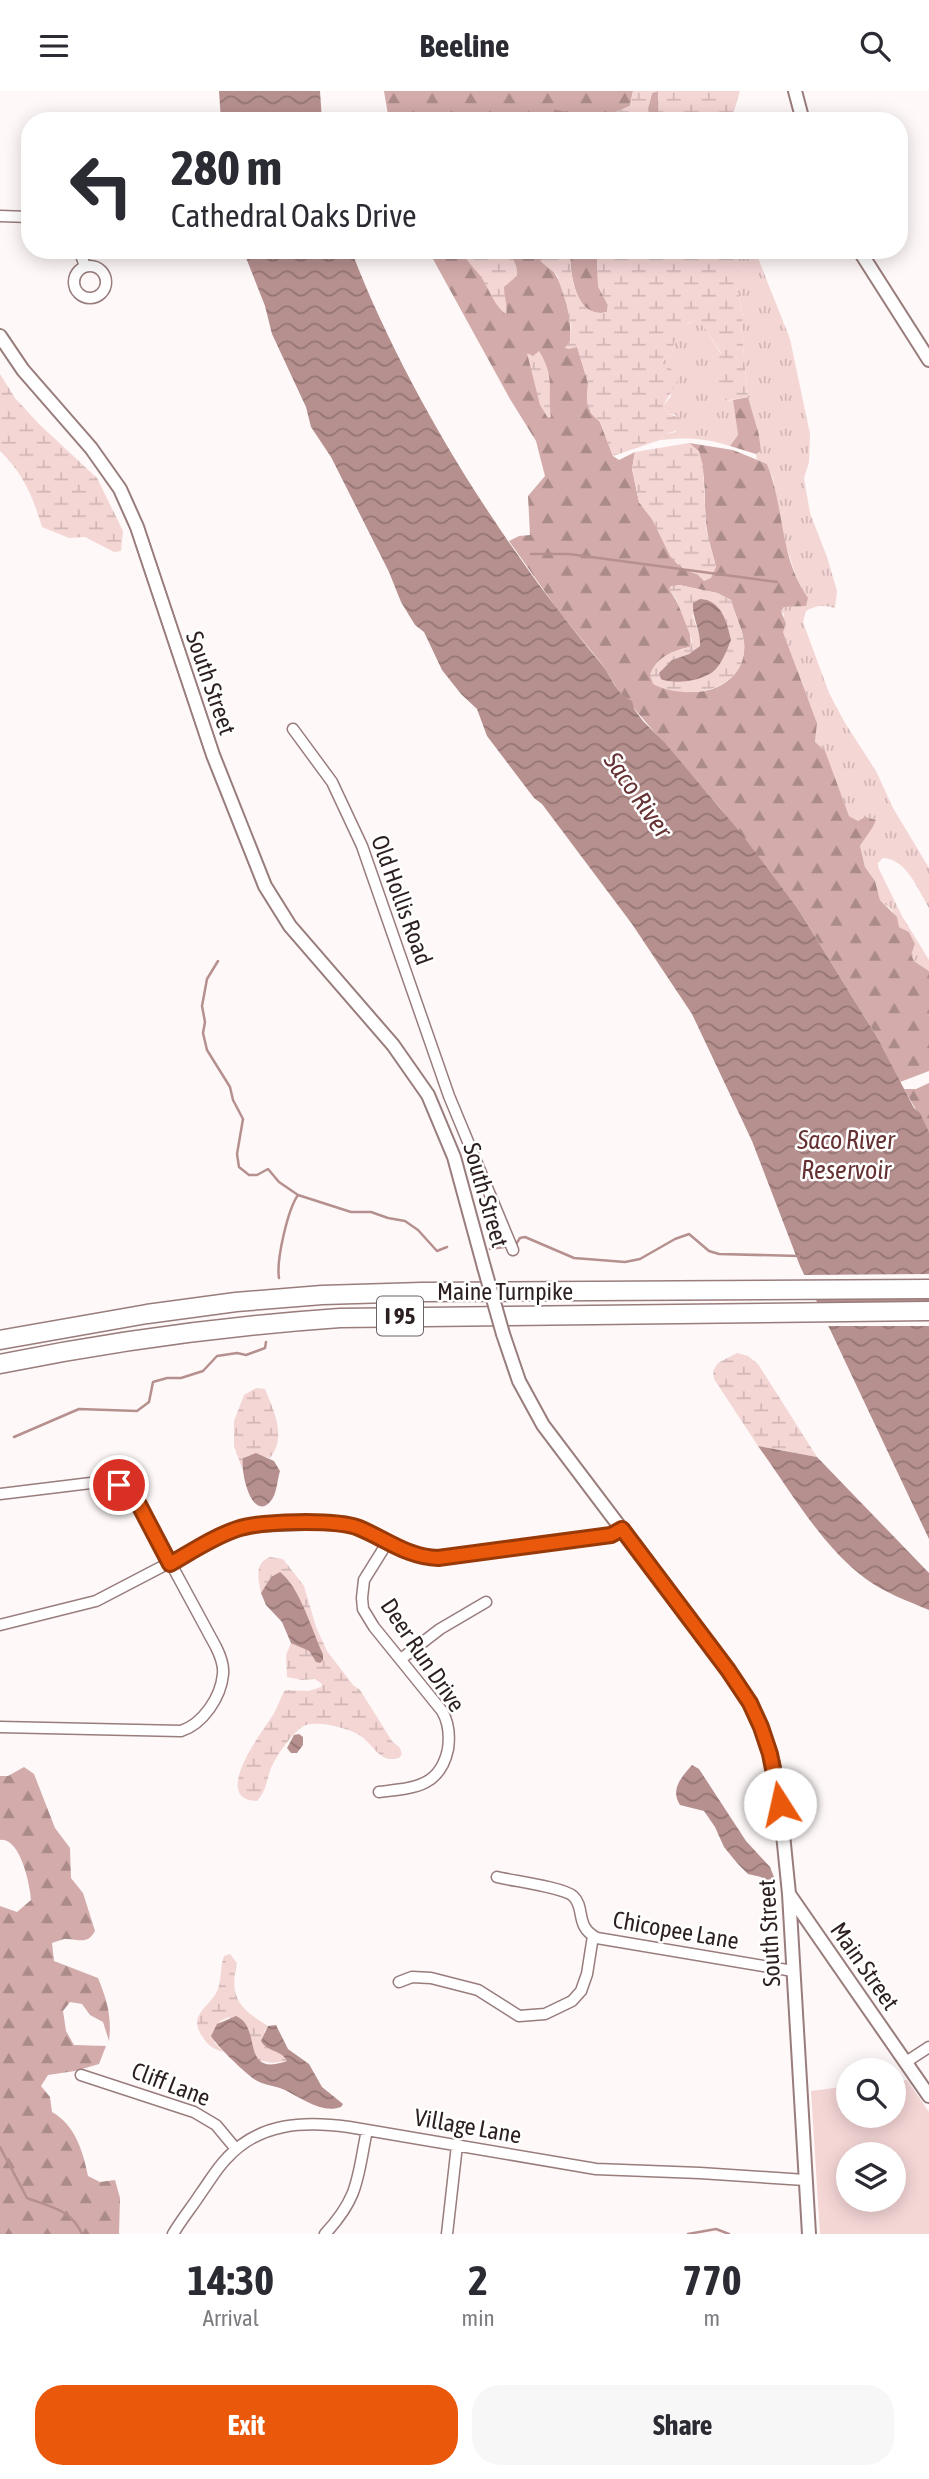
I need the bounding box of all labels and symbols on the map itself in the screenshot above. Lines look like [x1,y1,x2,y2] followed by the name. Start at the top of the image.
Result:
[181,628,241,738] street label: South Street
[597,746,679,845] water label: Saco River
[366,832,438,968] street label: Old Hollis Road
[796,1125,896,1185] water label: Saco River Reservoir
[458,1140,514,1250] street label: South Street
[437,1278,573,1305] street label: Maine Turnpike
[377,1297,423,1335] road number: I 95
[89,1455,149,1515] pin
[375,1593,471,1717] street label: Deer Run Drive
[743,1767,817,1841] position arrow
[753,1879,785,1987] street label: South Street
[611,1906,741,1954] street label: Chicopee Lane
[825,1917,905,2015] street label: Main Street
[128,2057,214,2111] street label: Cliff Lane
[412,2103,524,2149] street label: Village Lane

